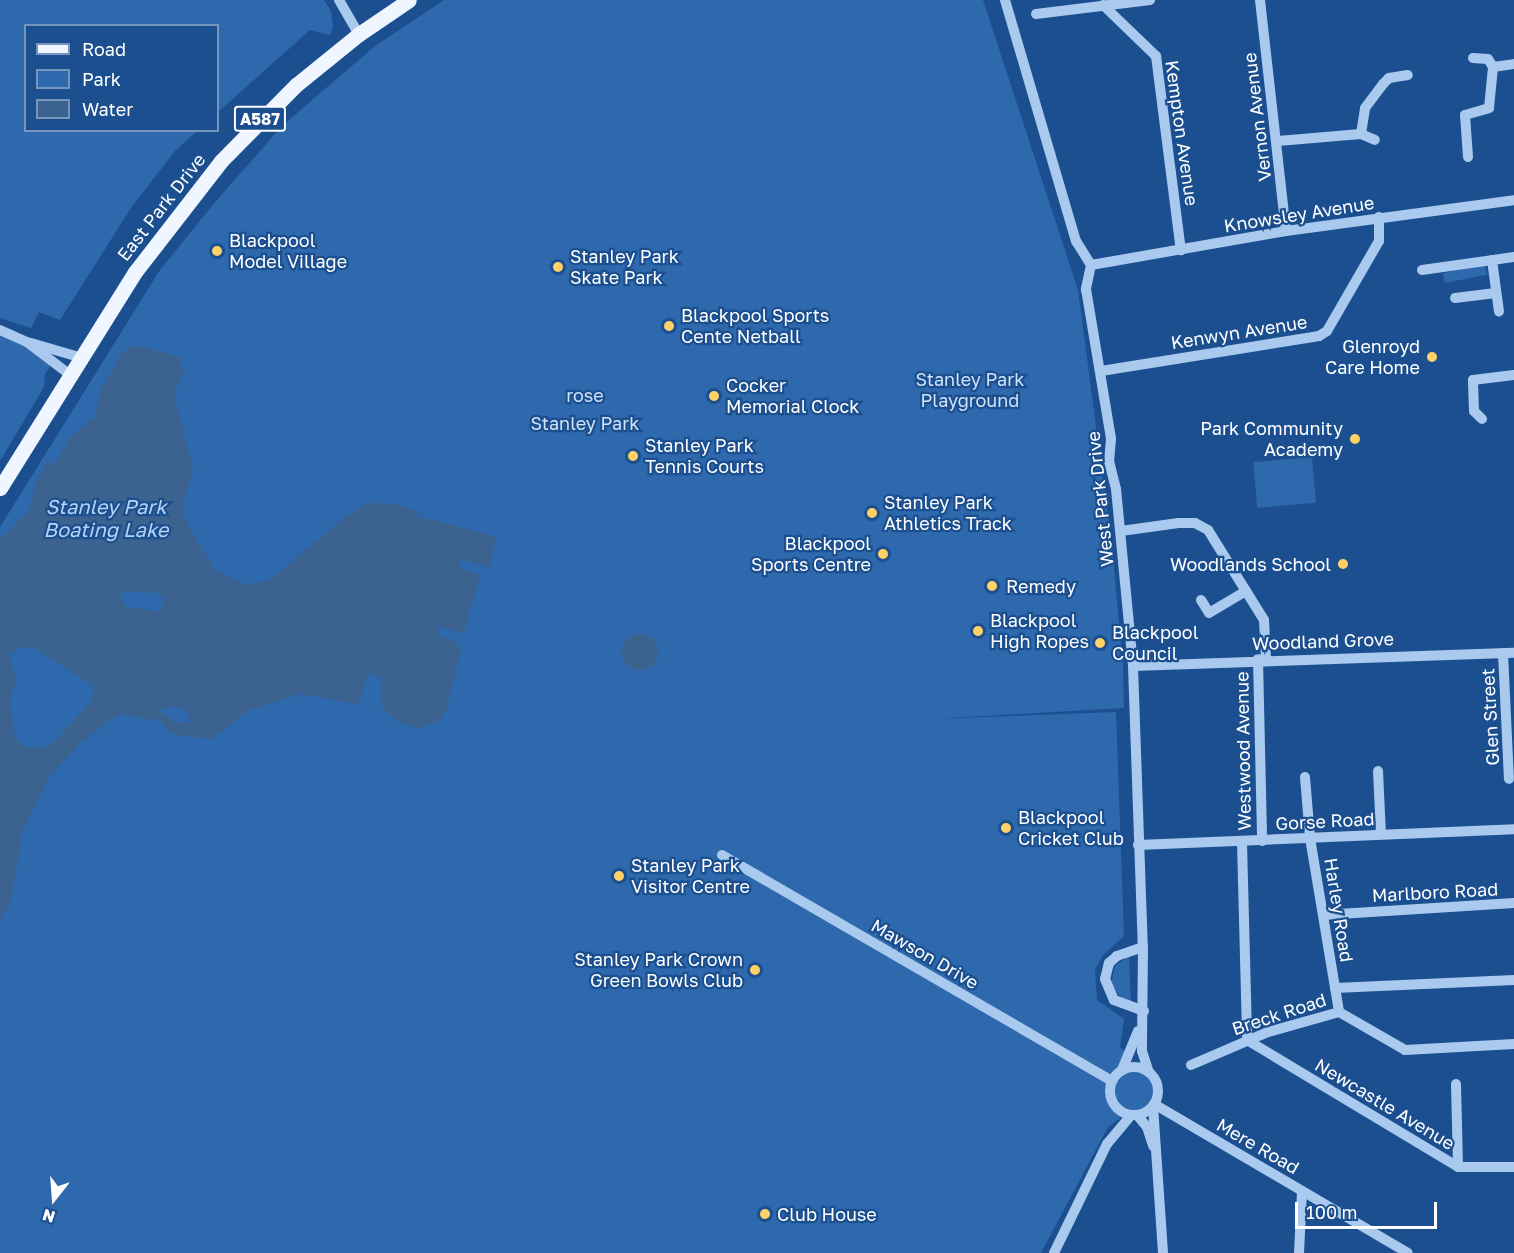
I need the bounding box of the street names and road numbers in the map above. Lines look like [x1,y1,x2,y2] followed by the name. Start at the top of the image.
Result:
[1238,51,1276,183] street label: Vernon Avenue
[1161,59,1203,207] street label: Kempton Avenue
[233,106,287,132] road number: A587
[112,149,210,265] street label: East Park Drive
[1222,191,1376,237] street label: Knowsley Avenue
[1169,311,1309,353] street label: Kenwyn Avenue
[1082,430,1118,568] street label: West Park Drive
[1252,628,1394,654] street label: Woodland Grove
[1477,668,1503,766] street label: Glen Street
[1231,671,1255,831] street label: Westwood Avenue
[1275,808,1375,834] street label: Gorse Road
[1320,856,1358,964] street label: Harley Road
[1371,878,1499,906] street label: Marlboro Road
[867,915,983,993] street label: Mawson Drive
[1229,989,1329,1039] street label: Breck Road
[1311,1054,1459,1154] street label: Newcastle Avenue
[1213,1114,1303,1178] street label: Mere Road

